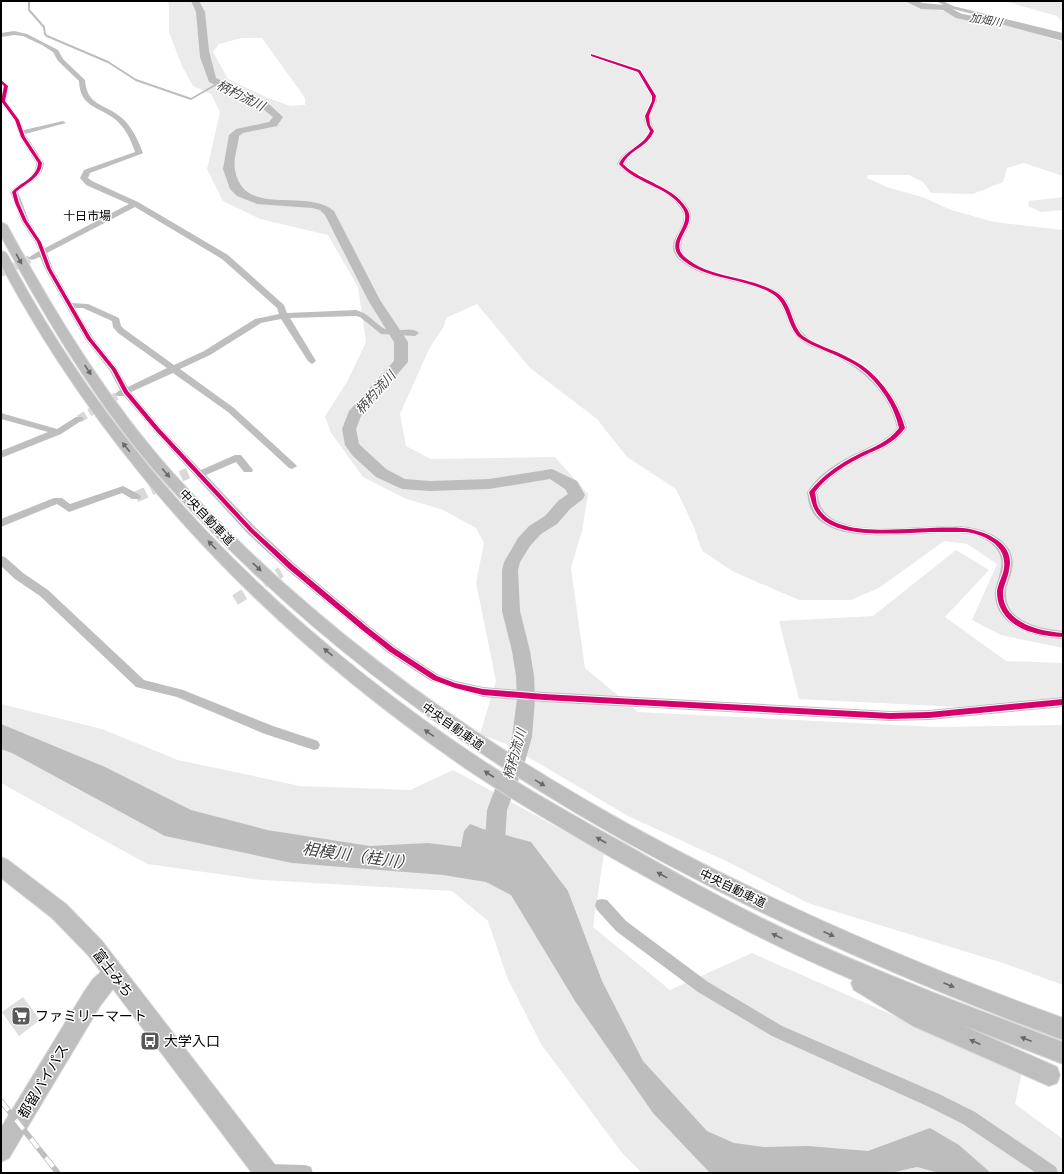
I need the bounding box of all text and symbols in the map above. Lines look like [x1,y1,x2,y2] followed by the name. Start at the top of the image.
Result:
[969,11,1004,30] water label: 加畑川
[214,76,270,115] water label: 柄杓流川
[63,208,111,223] district label: 十日市場
[16,253,23,265] one-way arrow
[84,364,92,375] one-way arrow
[352,366,400,417] water label: 柄杓流川
[122,442,130,453] one-way arrow
[162,468,171,479] one-way arrow
[177,486,237,548] street label: 中央自動車道
[207,540,217,550] one-way arrow
[252,562,262,571] one-way arrow
[322,647,333,656] one-way arrow
[419,699,487,753] street label: 中央自動車道
[499,725,529,781] water label: 柄杓流川
[424,729,435,737] one-way arrow
[483,770,495,777] one-way arrow
[534,779,546,786] one-way arrow
[595,837,607,844] one-way arrow
[301,839,415,873] water label: 相模川（桂川）
[697,865,769,911] street label: 中央自動車道
[656,872,668,879] one-way arrow
[824,931,835,937] one-way arrow
[772,932,783,939] one-way arrow
[89,945,137,1001] street label: 富士みち
[943,983,955,989] one-way arrow
[10,1005,32,1027] supermarket icon: ファミリーマート
[35,1007,147,1025] place label: ファミリーマート
[139,1030,161,1052] bus stop icon: 大学入口
[164,1032,220,1050] place label: 大学入口
[1020,1036,1032,1042] one-way arrow
[969,1039,981,1045] one-way arrow
[14,1040,72,1122] street label: 都留バイパス

